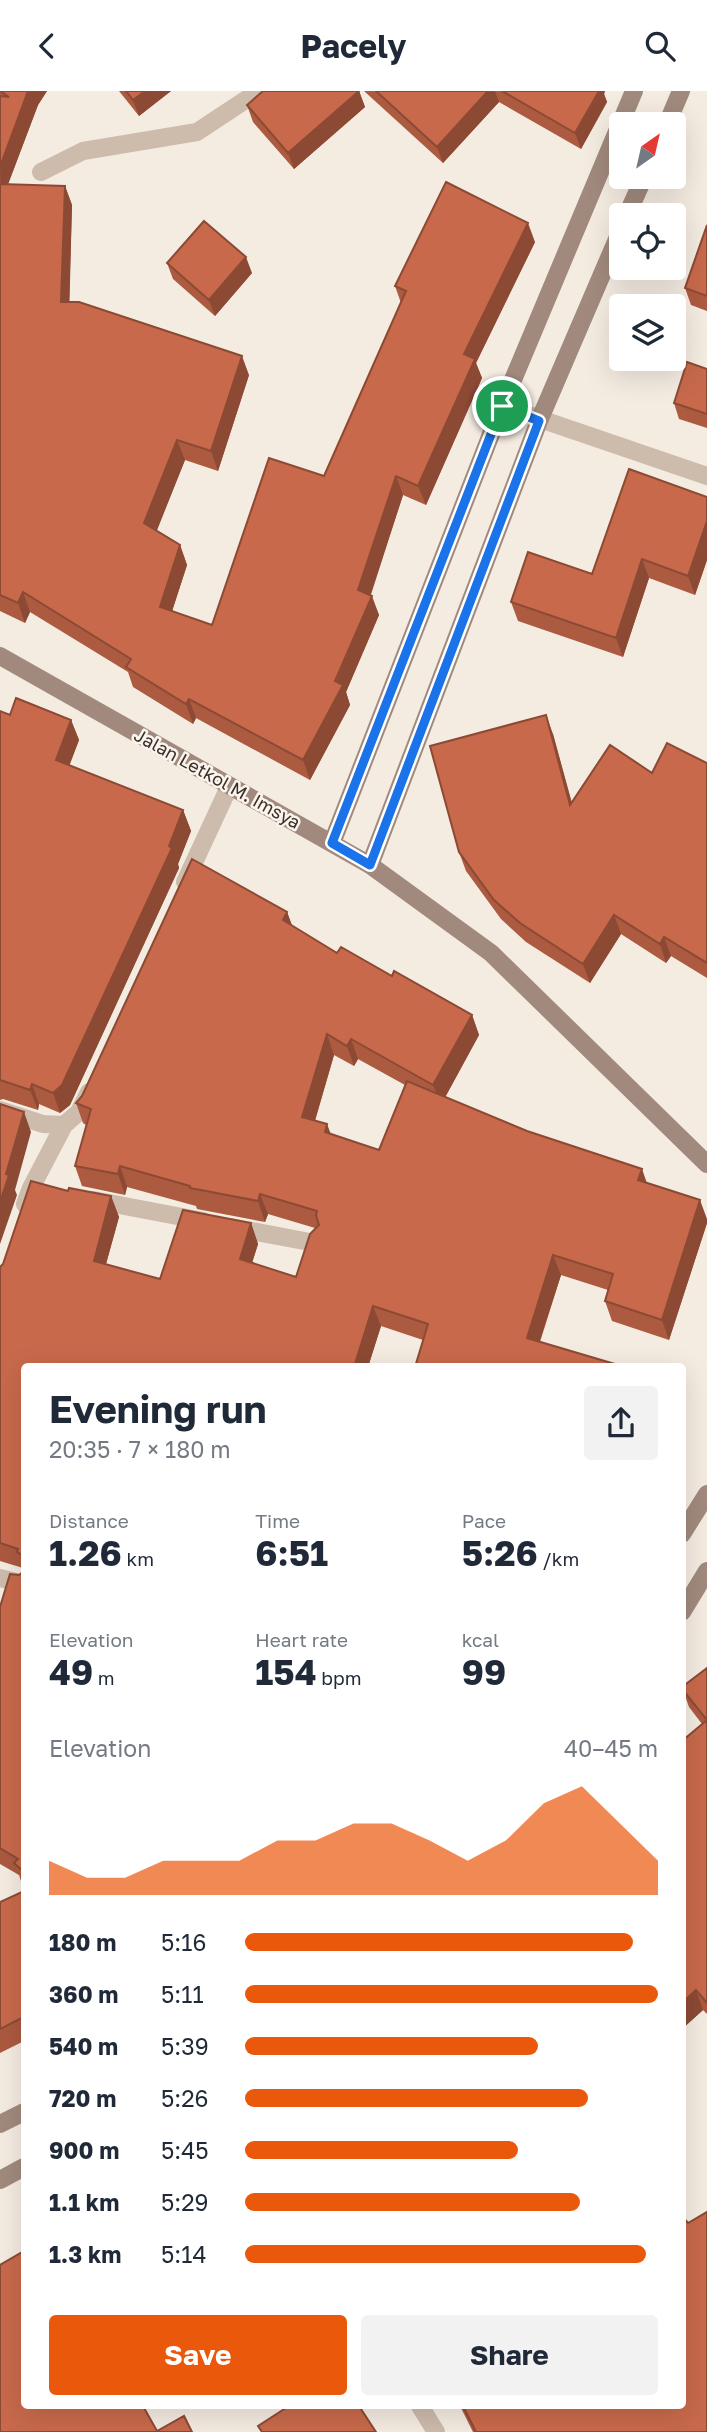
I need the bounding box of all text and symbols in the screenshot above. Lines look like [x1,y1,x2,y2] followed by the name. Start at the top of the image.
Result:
[28,27,66,65] icon: back
[300,27,407,65] text: Pacely
[641,27,679,65] icon: search
[609,112,686,189] north arrow
[609,112,686,371] map controls
[609,203,686,280] button: locate
[609,294,686,371] button: layers
[472,376,532,436] pin
[483,387,521,425] icon: arrive
[131,723,304,833] street label: Jalan Letkol M. Imsya
[49,1386,267,1431] text: Evening run
[584,1386,658,1460] button: share
[49,1435,231,1463] text: 20:35 · 7 × 180 m
[49,1509,129,1532] text: Distance
[255,1509,300,1532] text: Time
[462,1509,506,1532] text: Pace
[49,1532,122,1574] text: 1.26
[255,1532,328,1574] text: 6:51
[462,1532,538,1574] text: 5:26
[122,1547,154,1570] text: km
[538,1547,579,1570] text: /km
[49,1628,134,1651] text: Elevation
[255,1628,348,1651] text: Heart rate
[462,1628,499,1651] text: kcal
[49,1651,93,1693] text: 49
[255,1651,317,1693] text: 154
[462,1651,506,1693] text: 99
[93,1666,115,1689] text: m
[317,1666,362,1689] text: bpm
[49,1734,151,1762] text: Elevation
[564,1734,658,1762] text: 40–45 m
[49,1928,116,1956] text: 180 m
[161,1928,206,1956] text: 5:16
[49,1980,118,2008] text: 360 m
[161,1980,204,2008] text: 5:11
[49,2032,118,2060] text: 540 m
[161,2032,209,2060] text: 5:39
[49,2084,116,2112] text: 720 m
[161,2084,209,2112] text: 5:26
[49,2136,119,2164] text: 900 m
[161,2136,209,2164] text: 5:45
[49,2188,119,2216] text: 1.1 km
[161,2188,209,2216] text: 5:29
[49,2240,121,2268] text: 1.3 km
[161,2240,206,2268] text: 5:14
[49,2315,347,2395] button: Save
[361,2315,658,2395] button: Share

